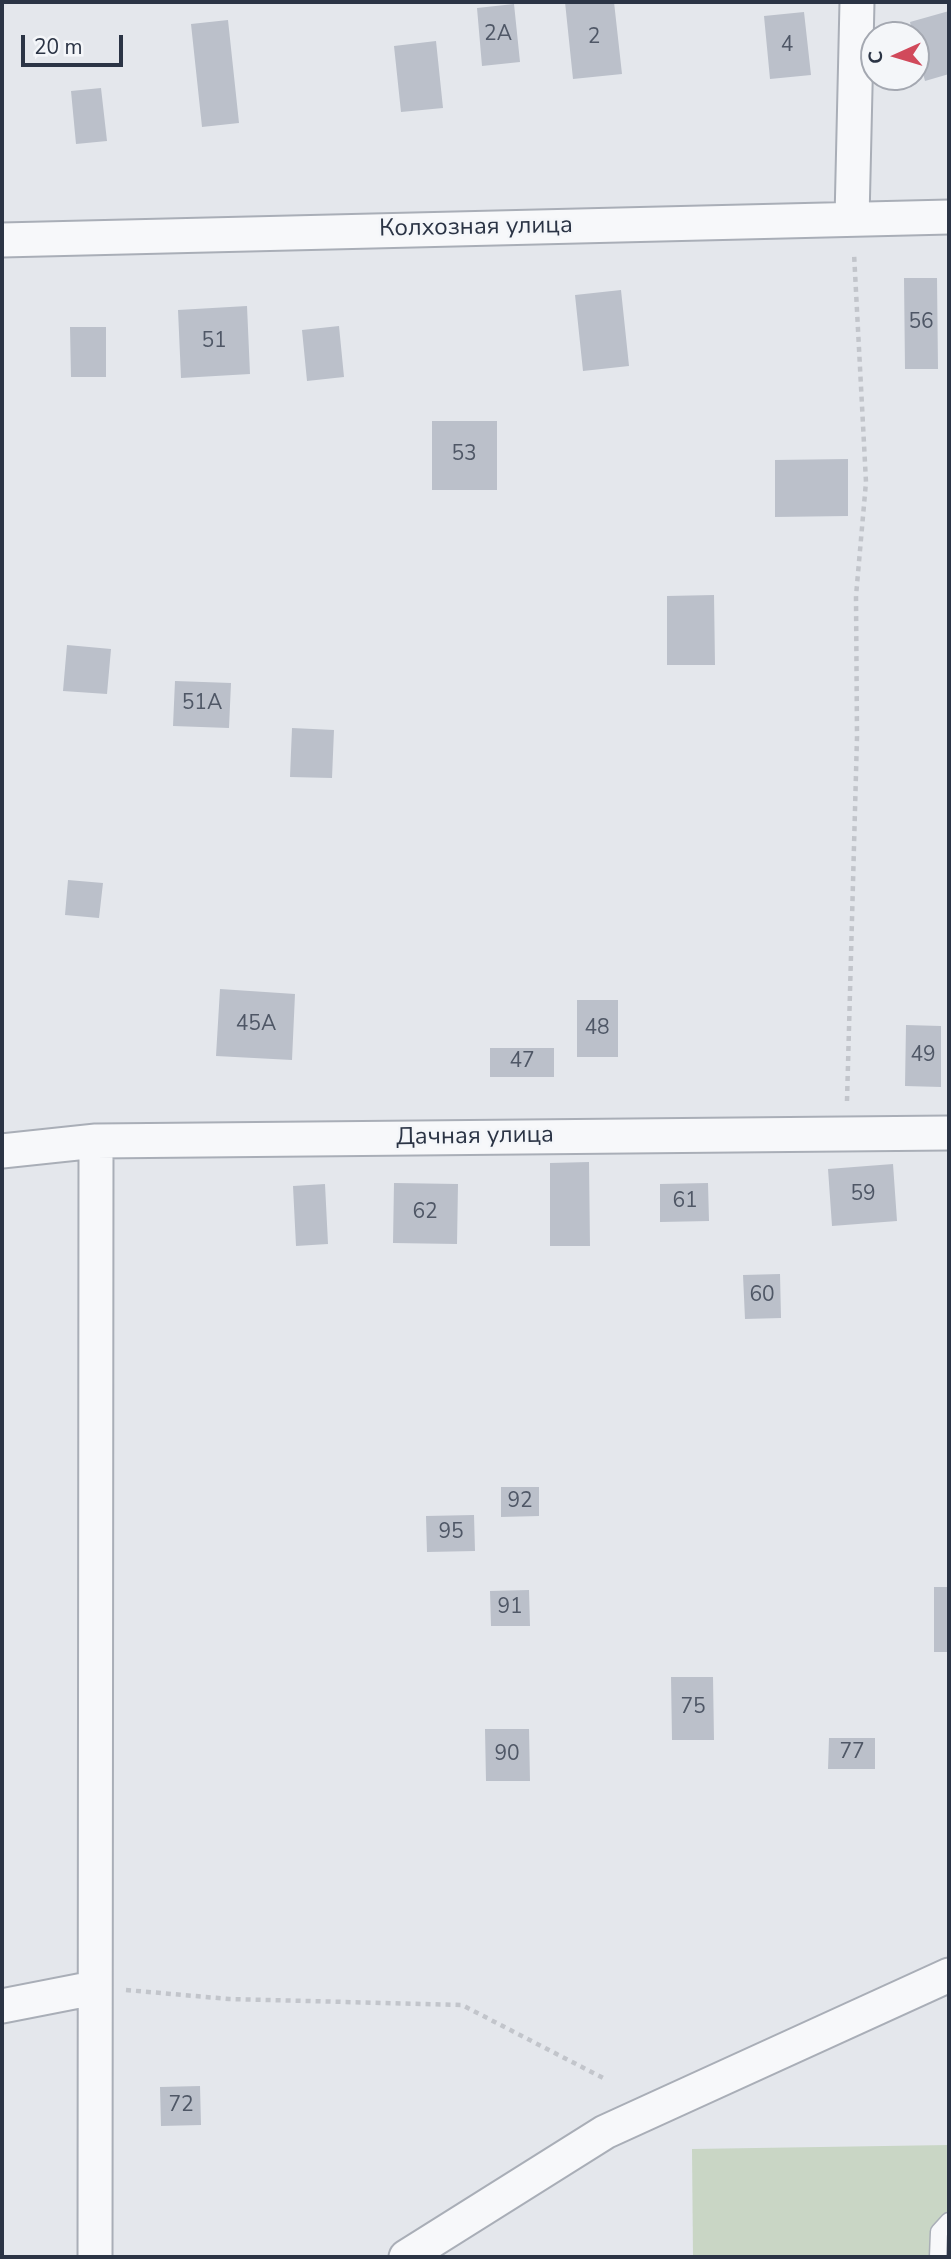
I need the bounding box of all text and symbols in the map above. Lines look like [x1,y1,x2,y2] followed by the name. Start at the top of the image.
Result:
[24,21,126,65] scale bar
[860,21,930,91] north arrow
[484,22,512,48] house number: 2А
[588,25,600,51] house number: 2
[34,33,83,61] text: 20 m
[781,33,793,59] house number: 4
[863,50,889,65] text: С
[379,212,573,244] street label: Колхозная улица
[908,310,934,336] house number: 56
[201,329,227,355] house number: 51
[451,442,477,468] house number: 53
[182,691,222,717] house number: 51А
[236,1012,276,1038] house number: 45А
[584,1016,610,1042] house number: 48
[910,1043,936,1069] house number: 49
[509,1049,535,1075] house number: 47
[396,1121,554,1153] street label: Дачная улица
[850,1182,876,1208] house number: 59
[672,1189,698,1215] house number: 61
[412,1200,438,1226] house number: 62
[749,1283,775,1309] house number: 60
[507,1489,533,1515] house number: 92
[438,1520,464,1546] house number: 95
[497,1595,523,1621] house number: 91
[680,1695,706,1721] house number: 75
[839,1740,865,1766] house number: 77
[494,1742,520,1768] house number: 90
[168,2093,194,2119] house number: 72

